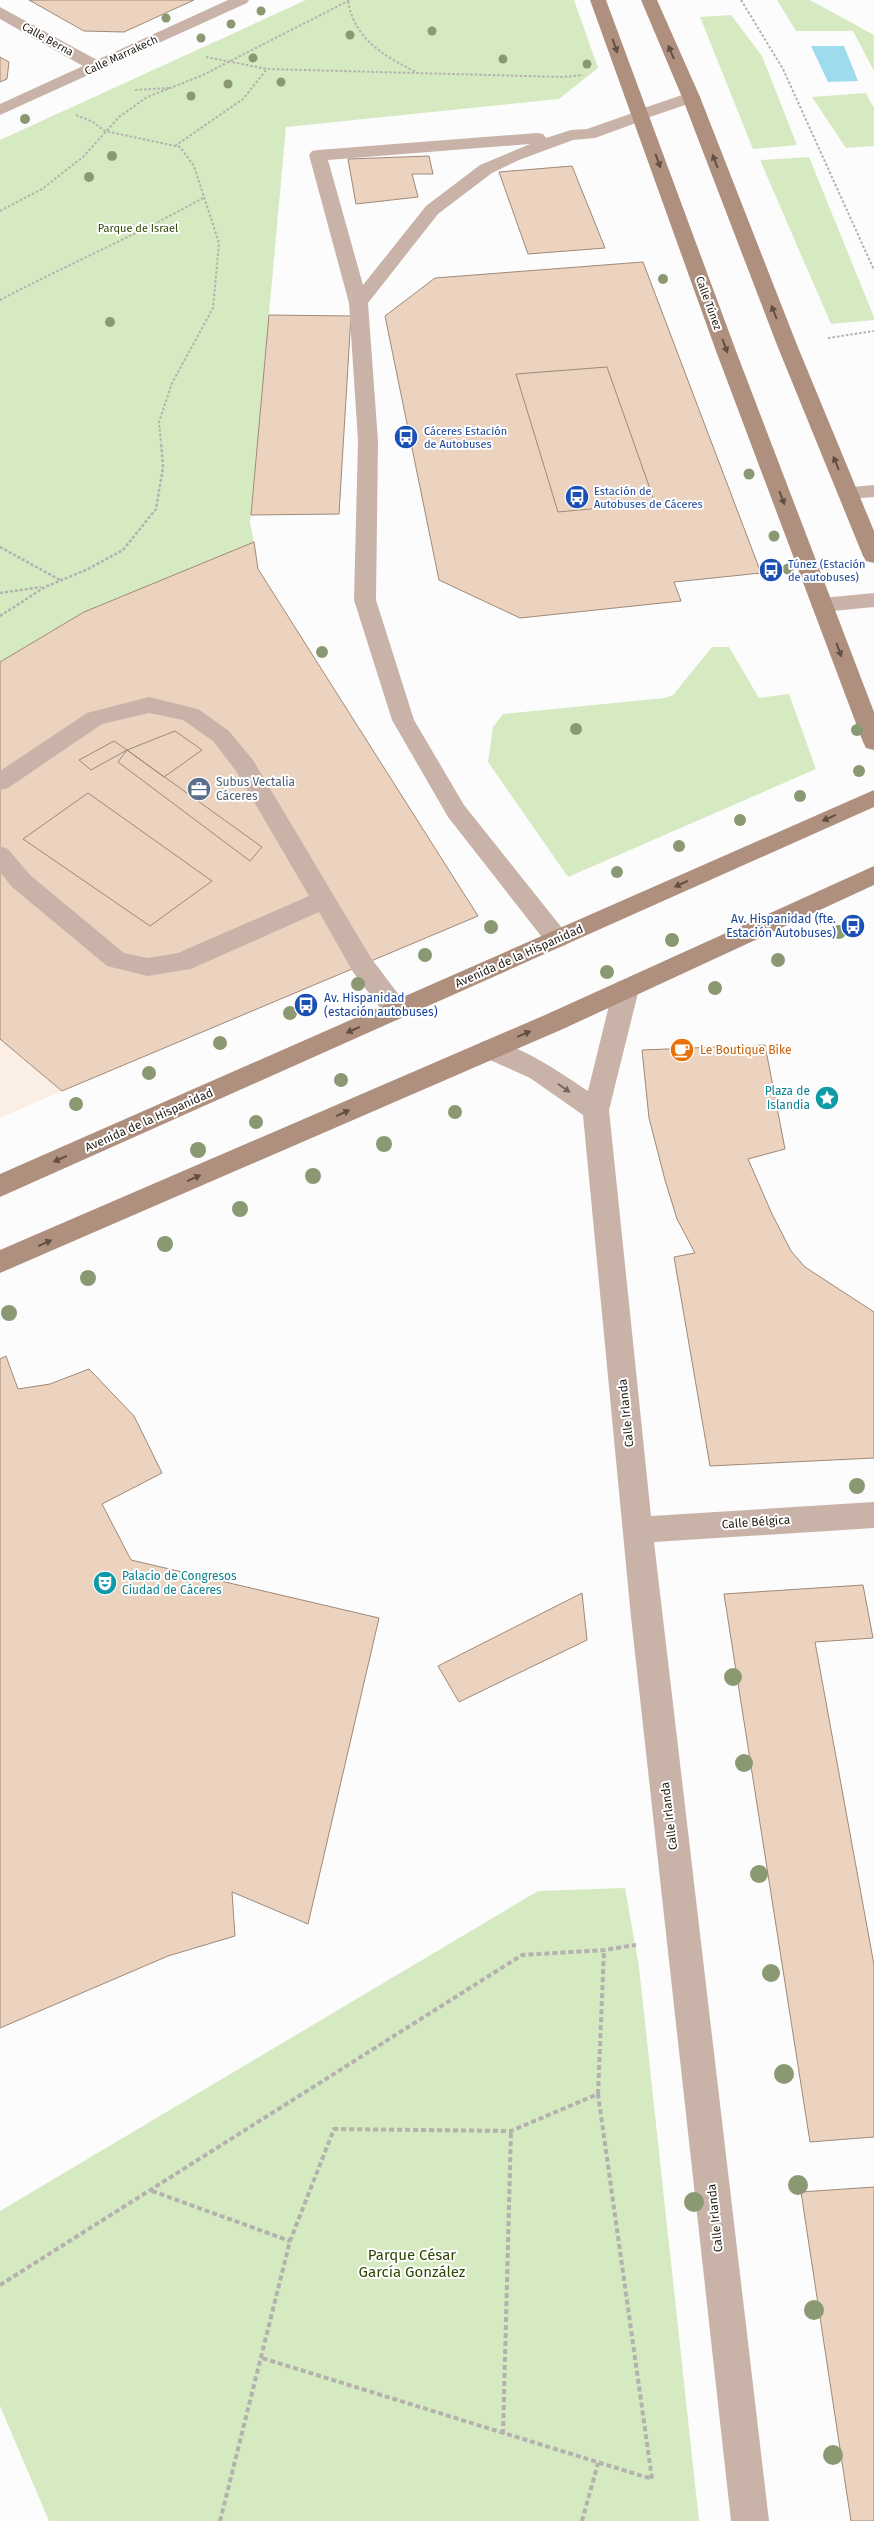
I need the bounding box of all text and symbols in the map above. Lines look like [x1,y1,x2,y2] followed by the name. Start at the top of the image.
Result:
[20,20,76,59] street label: Calle Berna
[83,33,160,78] street label: Calle Marrakech
[611,39,619,54] one-way arrow
[667,45,675,59] one-way arrow
[655,153,662,168] one-way arrow
[711,154,719,168] one-way arrow
[98,222,178,235] park label: Parque de Israel
[693,275,724,332] street label: Calle Túnez
[770,305,778,319] one-way arrow
[722,339,729,354] one-way arrow
[393,424,419,450] bus stop icon: Cáceres Estación de Autobuses
[424,425,507,451] place label: Cáceres Estación de Autobuses
[831,456,839,470] one-way arrow
[564,484,590,510] bus stop icon: Estación de Autobuses de Cáceres
[594,485,703,511] place label: Estación de Autobuses de Cáceres
[779,491,786,506] one-way arrow
[758,557,784,583] bus stop icon: Túnez (Estación de autobuses)
[788,558,865,584] place label: Túnez (Estación de autobuses)
[836,643,843,658] one-way arrow
[216,775,295,803] place label: Subus Vectalia Cáceres
[186,776,212,802] office icon: Subus Vectalia Cáceres
[822,814,836,822] one-way arrow
[674,880,688,888] one-way arrow
[726,912,836,940] place label: Av. Hispanidad (fte. Estación Autobuses)
[840,913,866,939] bus stop icon: Av. Hispanidad (fte. Estación Autobuses)
[453,921,585,991] street label: Avenida de la Hispanidad
[324,991,438,1019] place label: Av. Hispanidad (estación autobuses)
[293,992,319,1018] bus stop icon: Av. Hispanidad (estación autobuses)
[346,1026,360,1034] one-way arrow
[517,1030,531,1038] one-way arrow
[669,1037,695,1063] cafe icon: Le Boutique Bike
[700,1043,792,1057] place label: Le Boutique Bike
[557,1083,571,1093] one-way arrow
[765,1084,810,1112] place label: Plaza de Islandia
[83,1085,215,1155] street label: Avenida de la Hispanidad
[814,1085,840,1111] place icon: Plaza de Islandia
[336,1108,350,1116] one-way arrow
[53,1156,67,1164] one-way arrow
[187,1173,201,1181] one-way arrow
[38,1238,52,1246] one-way arrow
[615,1378,637,1448] street label: Calle Irlanda
[721,1513,791,1531] street label: Calle Bélgica
[122,1569,237,1597] place label: Palacio de Congresos Ciudad de Cáceres
[92,1570,118,1596] theatre icon: Palacio de Congresos Ciudad de Cáceres
[658,1781,680,1851] street label: Calle Irlanda
[704,2183,726,2253] street label: Calle Irlanda
[359,2246,466,2281] park label: Parque César García González

